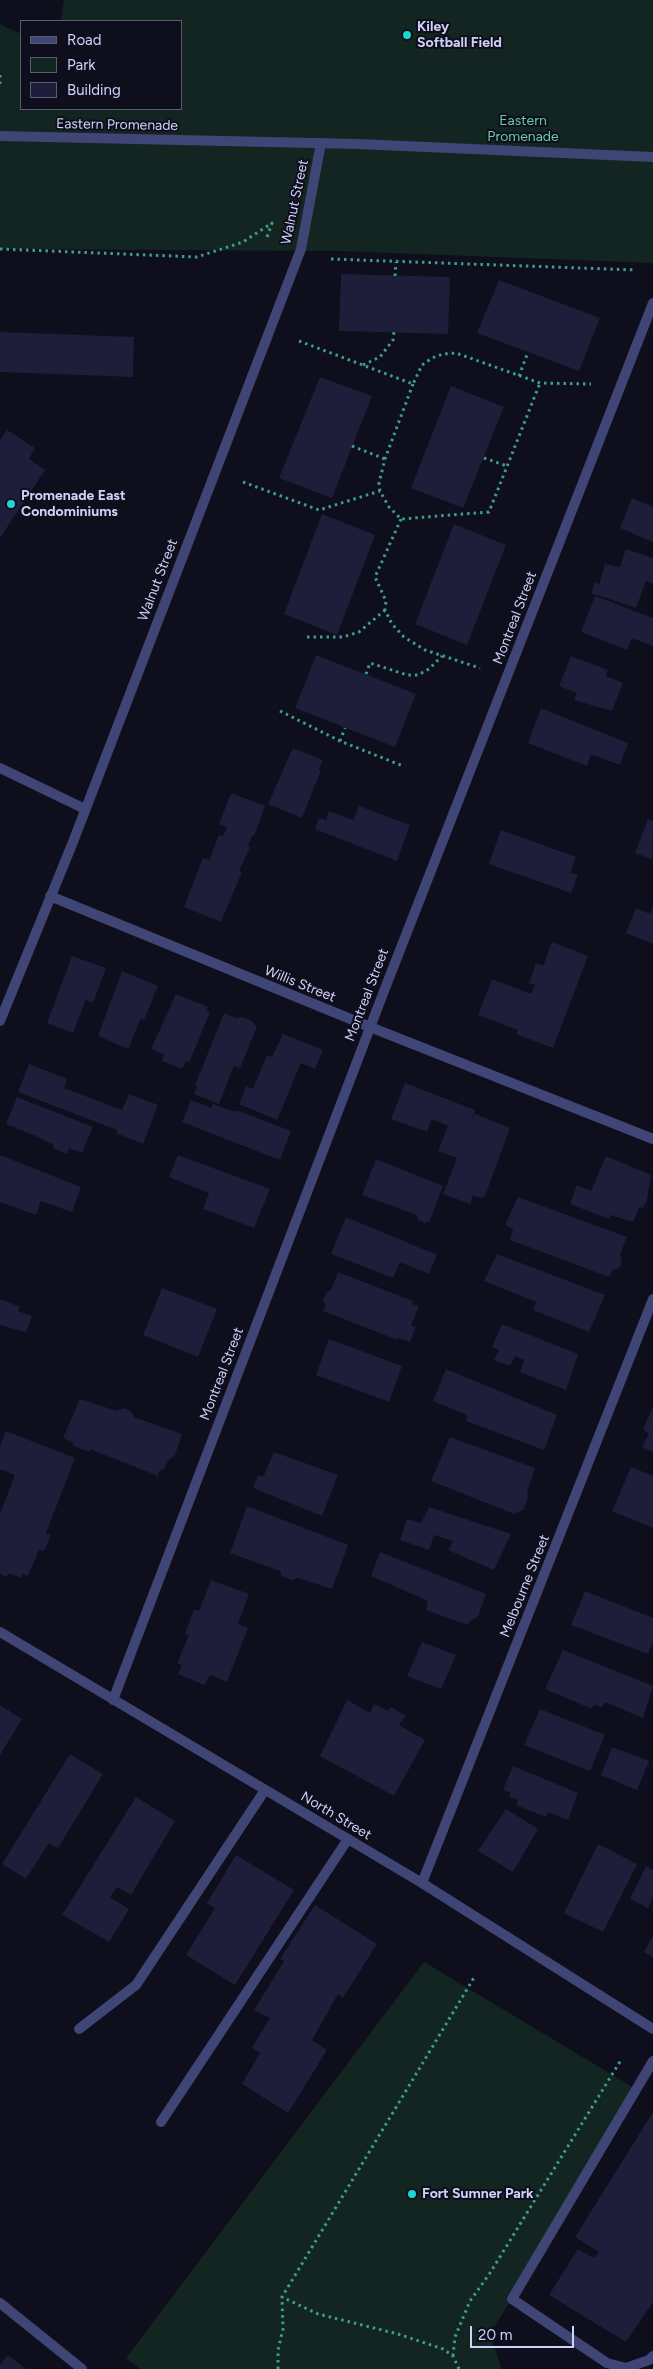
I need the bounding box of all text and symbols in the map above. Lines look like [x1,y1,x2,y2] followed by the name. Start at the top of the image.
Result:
[417,19,502,52] place label: Kiley Softball Field
[20,20,182,110] legend
[401,29,413,41] marker: Kiley Softball Field
[67,31,102,49] text: Road
[67,56,96,74] text: Park
[67,81,121,99] text: Building
[487,113,559,146] park label: Eastern Promenade
[56,116,178,134] street label: Eastern Promenade
[278,158,312,246] street label: Walnut Street
[21,488,126,520] place label: Promenade East Condominiums
[5,498,17,510] marker: Promenade East Condominiums
[135,537,181,623] street label: Walnut Street
[490,569,540,667] street label: Montreal Street
[342,946,392,1044] street label: Montreal Street
[262,962,338,1006] street label: Willis Street
[197,1325,247,1423] street label: Montreal Street
[497,1532,553,1640] street label: Melbourne Street
[298,1788,374,1844] street label: North Street
[422,2186,534,2202] place label: Fort Sumner Park
[406,2188,418,2200] marker: Fort Sumner Park
[473,2316,577,2348] scale bar
[478,2326,512,2344] text: 20 m

